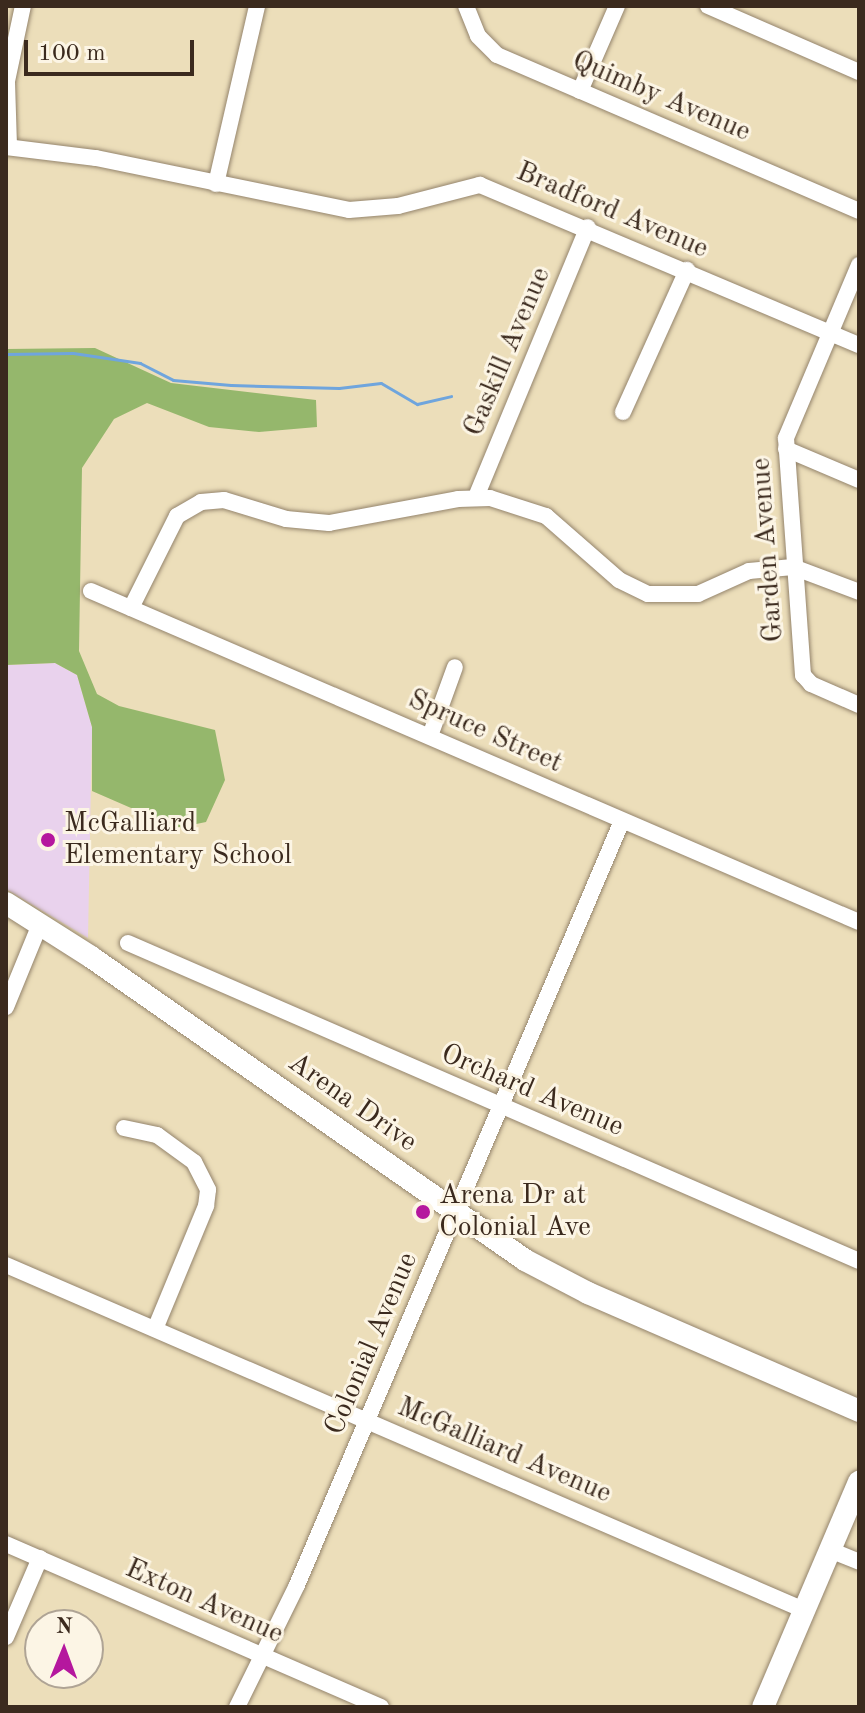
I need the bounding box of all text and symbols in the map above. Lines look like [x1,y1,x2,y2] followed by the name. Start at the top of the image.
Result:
[28,24,198,74] scale bar
[38,42,106,66] text: 100 m
[567,44,755,150] street label: Quimby Avenue
[511,155,713,267] street label: Bradford Avenue
[457,263,559,441] street label: Gaskill Avenue
[745,457,791,643] street label: Garden Avenue
[403,683,567,781] street label: Spruce Street
[64,807,292,873] place label: McGalliard Elementary School
[39,831,57,849] marker: McGalliard Elementary School
[436,1037,628,1145] street label: Orchard Avenue
[281,1046,423,1160] street label: Arena Drive
[439,1179,591,1245] place label: Arena Dr at Colonial Ave
[414,1203,432,1221] marker: Arena Dr at Colonial Ave
[318,1248,426,1440] street label: Colonial Avenue
[392,1391,616,1511] street label: McGalliard Avenue
[120,1552,288,1652] street label: Exton Avenue
[24,1609,104,1689] north arrow
[56,1616,73,1638] text: N

